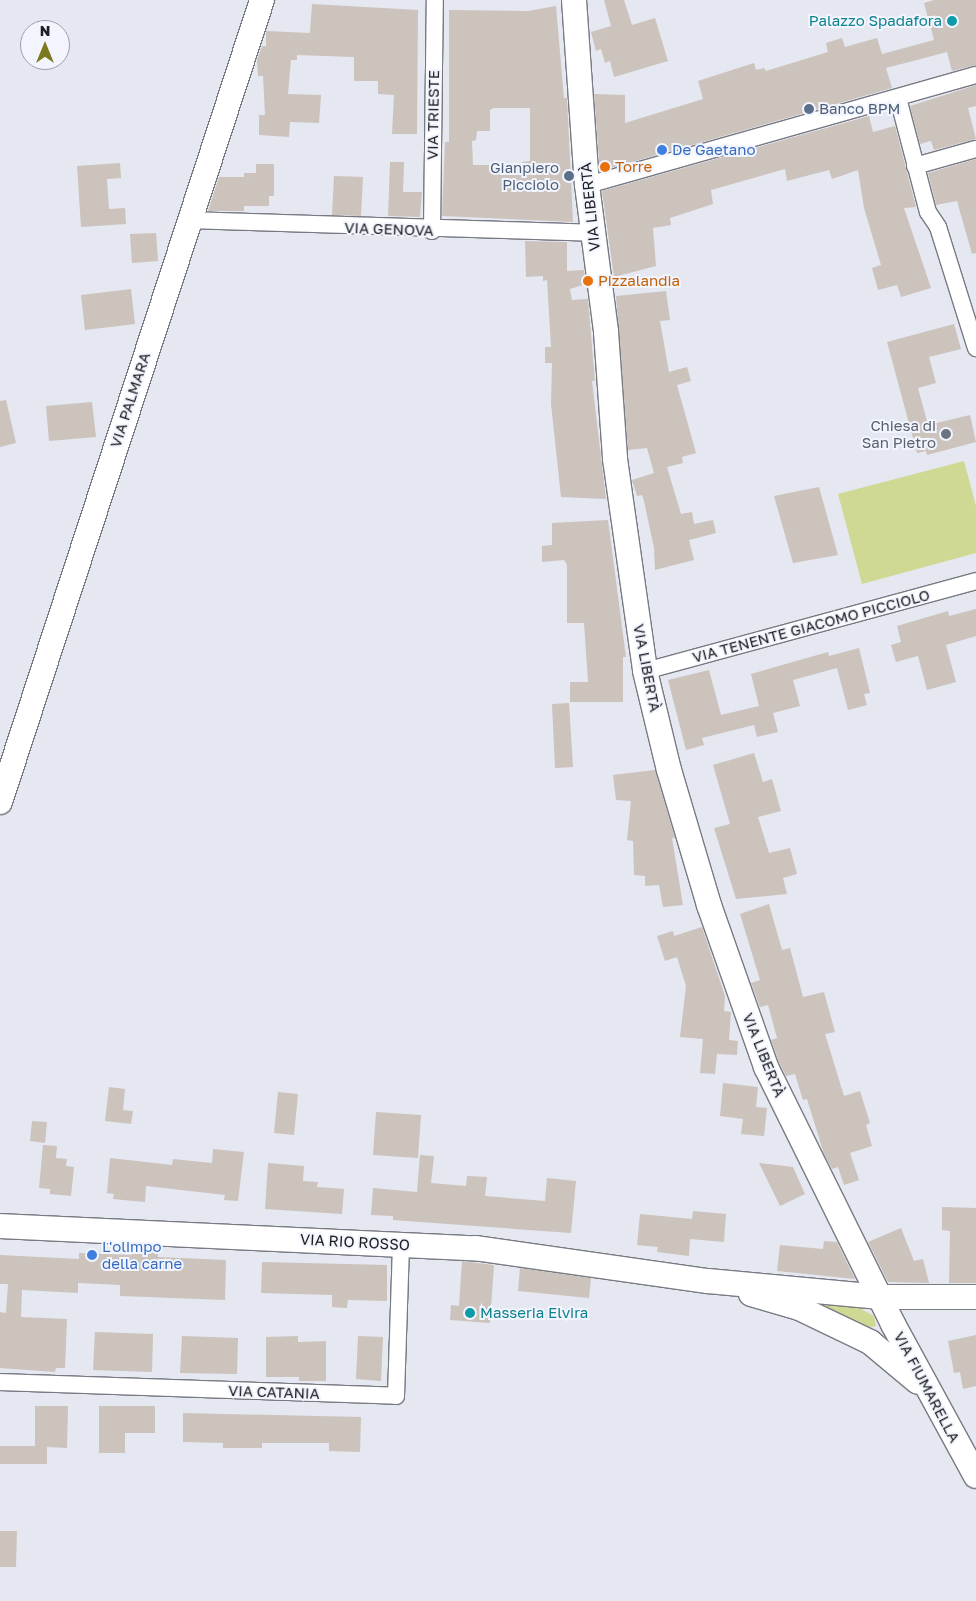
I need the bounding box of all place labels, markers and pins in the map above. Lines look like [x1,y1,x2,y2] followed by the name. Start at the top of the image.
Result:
[809,12,942,30] place label: Palazzo Spadafora
[946,15,958,27] marker: Palazzo Spadafora
[819,100,900,118] place label: Banco BPM
[803,103,815,115] marker: Banco BPM
[672,141,755,159] place label: De Gaetano
[656,144,668,156] marker: De Gaetano
[490,158,559,193] place label: Gianpiero Picciolo
[615,158,652,176] place label: Torre
[599,161,611,173] marker: Torre
[563,170,575,182] marker: Gianpiero Picciolo
[598,272,680,290] place label: Pizzalandia
[582,275,594,287] marker: Pizzalandia
[862,416,936,451] place label: Chiesa di San Pietro
[940,428,952,440] marker: Chiesa di San Pietro
[102,1237,182,1272] place label: L'olimpo della carne
[86,1249,98,1261] marker: L'olimpo della carne
[480,1304,588,1322] place label: Masseria Elvira
[464,1307,476,1319] marker: Masseria Elvira

